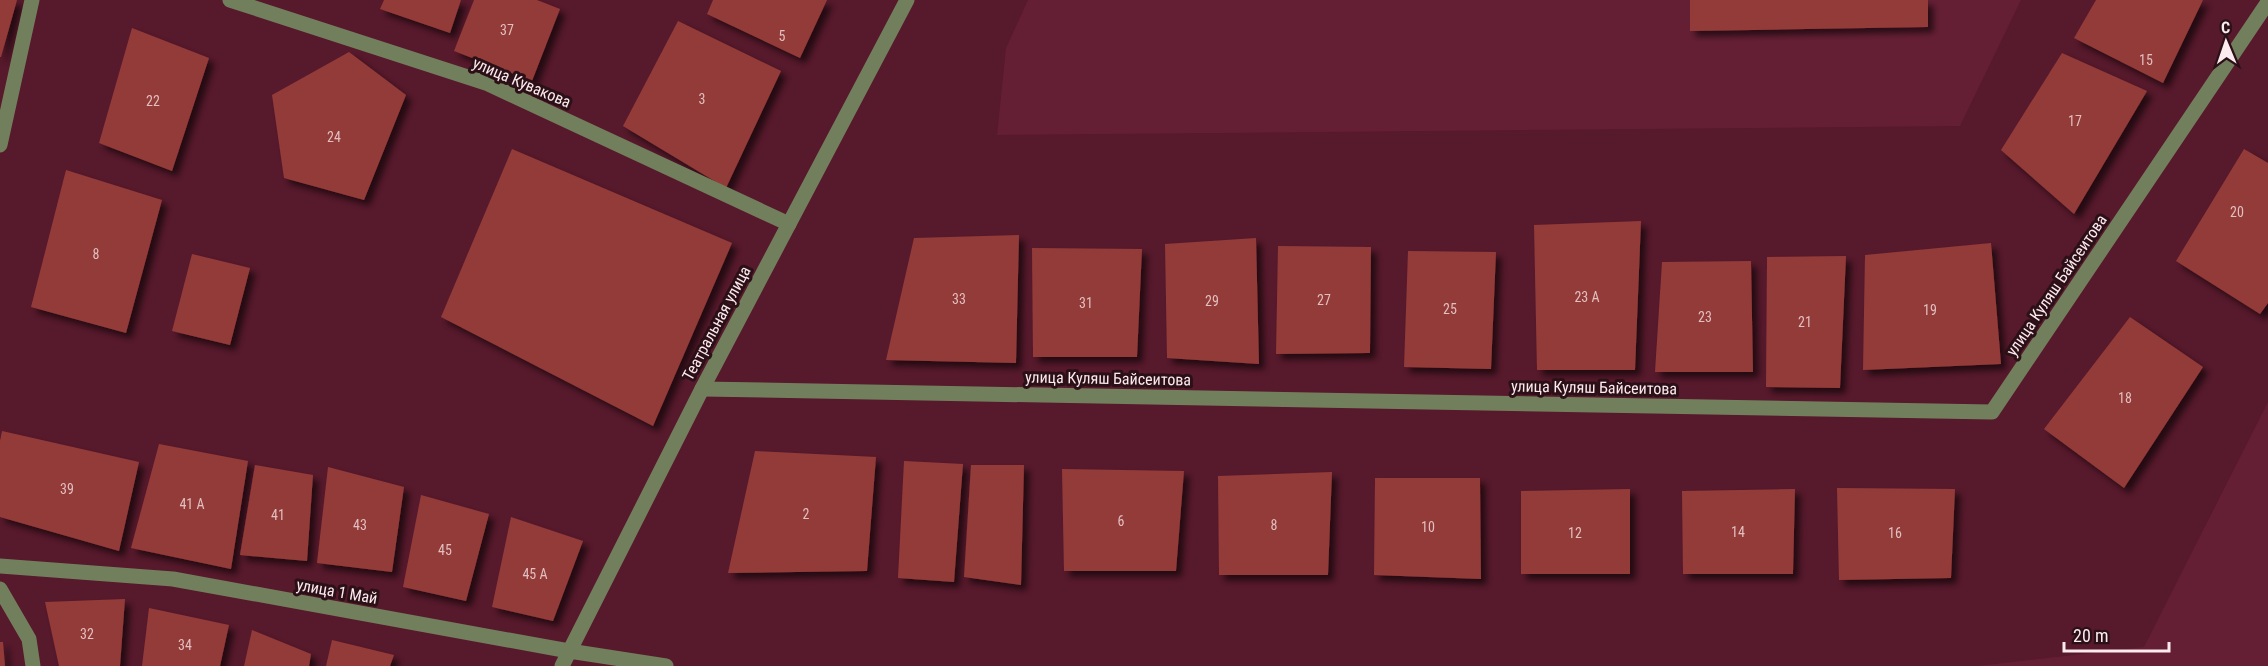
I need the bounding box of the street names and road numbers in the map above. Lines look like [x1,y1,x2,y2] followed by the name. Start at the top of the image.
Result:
[470,53,574,112] street label: улица Кувакова
[2002,211,2111,359] street label: улица Куляш Байсеитова
[678,263,755,384] street label: Театральная улица
[1025,368,1191,389] street label: улица Куляш Байсеитова
[1511,377,1677,398] street label: улица Куляш Байсеитова
[295,575,379,608] street label: улица 1 Май

